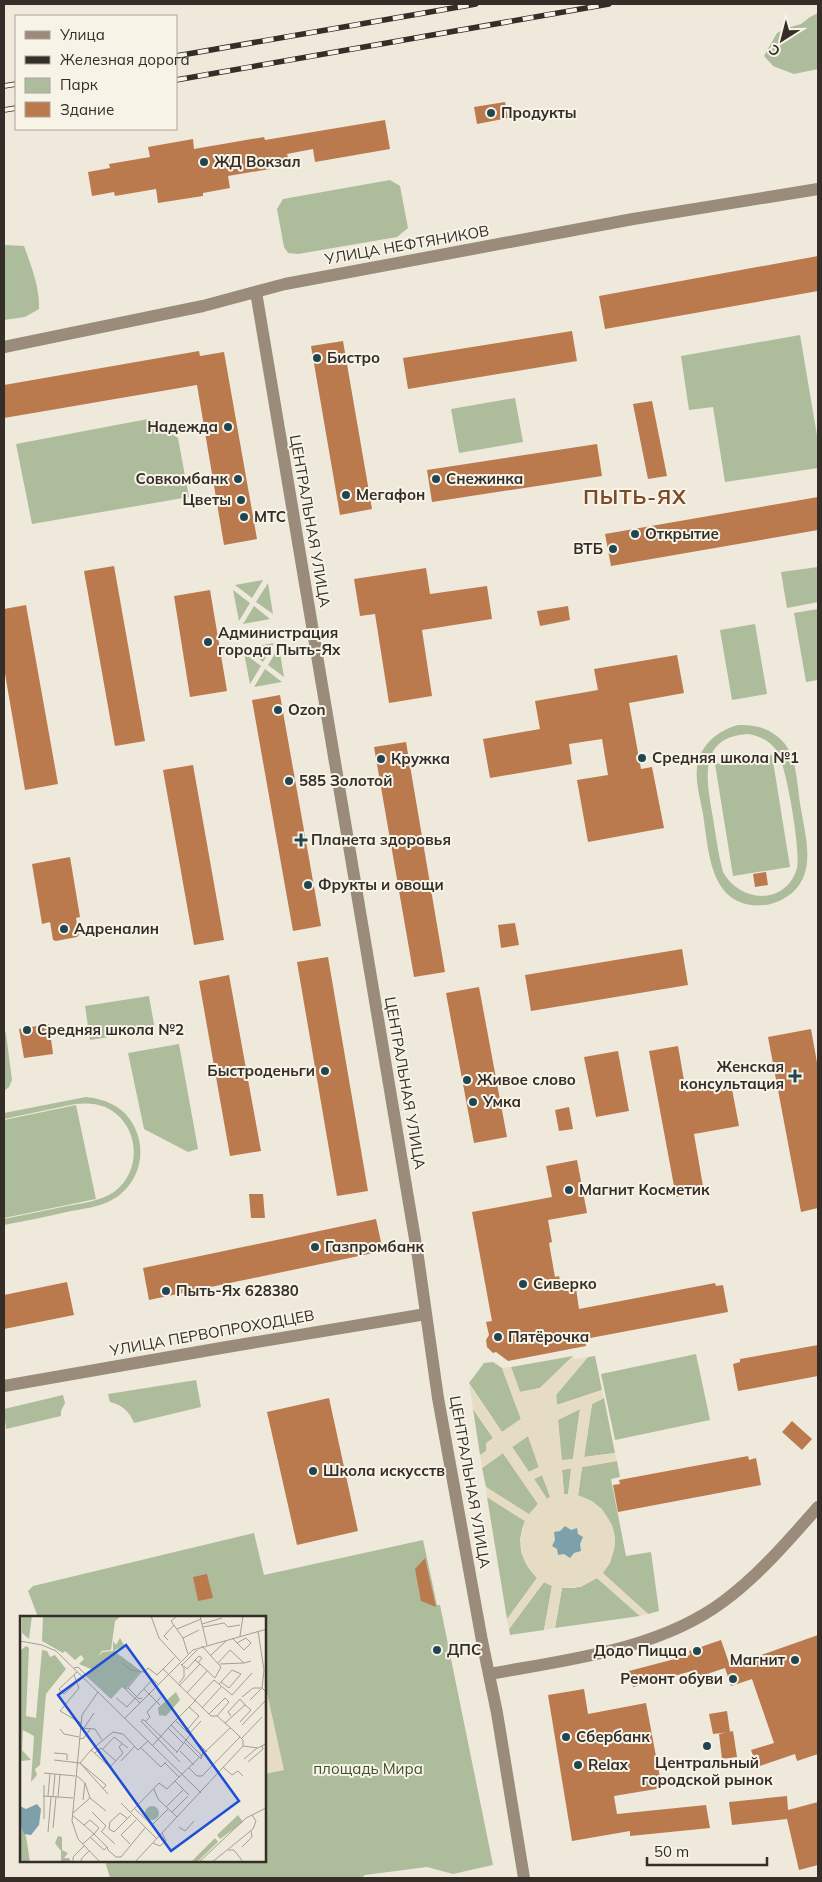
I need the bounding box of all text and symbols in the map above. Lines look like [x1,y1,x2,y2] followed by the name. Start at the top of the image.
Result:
[15,15,178,130] legend
[757,15,807,65] north arrow
[59,25,105,44] text: Улица
[765,40,784,61] text: С
[60,50,190,69] text: Железная дорога
[60,75,99,94] text: Парк
[60,100,114,119] text: Здание
[501,103,577,122] place label: Продукты
[485,107,497,119] marker: Продукты
[214,152,301,171] place label: ЖД Вокзал
[198,156,210,168] marker: ЖД Вокзал
[322,221,491,268] street label: УЛИЦА НЕФТЯНИКОВ
[327,348,380,367] place label: Бистро
[311,352,323,364] marker: Бистро
[147,417,218,436] place label: Надежда
[222,421,234,433] marker: Надежда
[286,433,335,609] street label: ЦЕНТРАЛЬНАЯ УЛИЦА
[136,469,228,488] place label: Совкомбанк
[446,469,523,488] place label: Снежинка
[232,473,244,485] marker: Совкомбанк
[430,473,442,485] marker: Снежинка
[583,484,687,509] district label: ПЫТЬ-ЯХ
[356,485,425,504] place label: Мегафон
[340,489,352,501] marker: Мегафон
[182,490,231,509] place label: Цветы
[235,494,247,506] marker: Цветы
[254,507,286,526] place label: МТС
[238,511,250,523] marker: МТС
[645,524,719,543] place label: Открытие
[629,528,641,540] marker: Открытие
[573,539,603,558] place label: ВТБ
[607,543,619,555] marker: ВТБ
[218,623,341,659] place label: Администрация города Пыть-Ях
[202,636,214,648] marker: Администрация города Пыть-Ях
[288,700,325,719] place label: Ozon
[272,704,284,716] marker: Ozon
[652,748,799,767] place label: Средняя школа №1
[391,749,450,768] place label: Кружка
[636,752,648,764] marker: Средняя школа №1
[375,753,387,765] marker: Кружка
[299,771,392,790] place label: 585 Золотой
[283,775,295,787] marker: 585 Золотой
[311,830,451,849] place label: Планета здоровья
[295,834,307,846] marker: Планета здоровья
[318,875,444,894] place label: Фрукты и овощи
[302,879,314,891] marker: Фрукты и овощи
[74,919,159,938] place label: Адреналин
[58,923,70,935] marker: Адреналин
[381,995,430,1171] street label: ЦЕНТРАЛЬНАЯ УЛИЦА
[37,1020,184,1039] place label: Средняя школа №2
[21,1024,33,1036] marker: Средняя школа №2
[680,1057,784,1093] place label: Женская консультация
[207,1061,315,1080] place label: Быстроденьги
[319,1065,331,1077] marker: Быстроденьги
[788,1069,802,1083] marker: Женская консультация
[477,1070,576,1089] place label: Живое слово
[461,1074,473,1086] marker: Живое слово
[482,1092,521,1111] place label: Умка
[467,1096,479,1108] marker: Умка
[579,1180,710,1199] place label: Магнит Косметик
[563,1184,575,1196] marker: Магнит Косметик
[325,1237,424,1256] place label: Газпромбанк
[309,1241,321,1253] marker: Газпромбанк
[533,1274,597,1293] place label: Сиверко
[517,1278,529,1290] marker: Сиверко
[176,1281,299,1300] place label: Пыть-Ях 628380
[160,1285,172,1297] marker: Пыть-Ях 628380
[107,1305,316,1360] street label: УЛИЦА ПЕРВОПРОХОДЦЕВ
[508,1327,589,1346] place label: Пятёрочка
[492,1331,504,1343] marker: Пятёрочка
[446,1394,495,1570] street label: ЦЕНТРАЛЬНАЯ УЛИЦА
[323,1461,445,1480] place label: Школа искусств
[307,1465,319,1477] marker: Школа искусств
[20,1616,266,1862] inset map
[447,1640,481,1659] place label: ДПС
[594,1641,687,1660] place label: Додо Пицца
[431,1644,443,1656] marker: ДПС
[691,1645,703,1657] marker: Додо Пицца
[730,1650,786,1669] place label: Магнит
[789,1654,801,1666] marker: Магнит
[620,1669,723,1688] place label: Ремонт обуви
[727,1673,739,1685] marker: Ремонт обуви
[576,1727,650,1746] place label: Сбербанк
[560,1731,572,1743] marker: Сбербанк
[701,1740,713,1752] marker: Центральный городской рынок
[641,1753,773,1789] place label: Центральный городской рынок
[588,1755,629,1774] place label: Relax
[313,1759,423,1778] park label: площадь Мира
[572,1759,584,1771] marker: Relax
[647,1834,767,1866] scale bar
[654,1842,689,1861] text: 50 m

